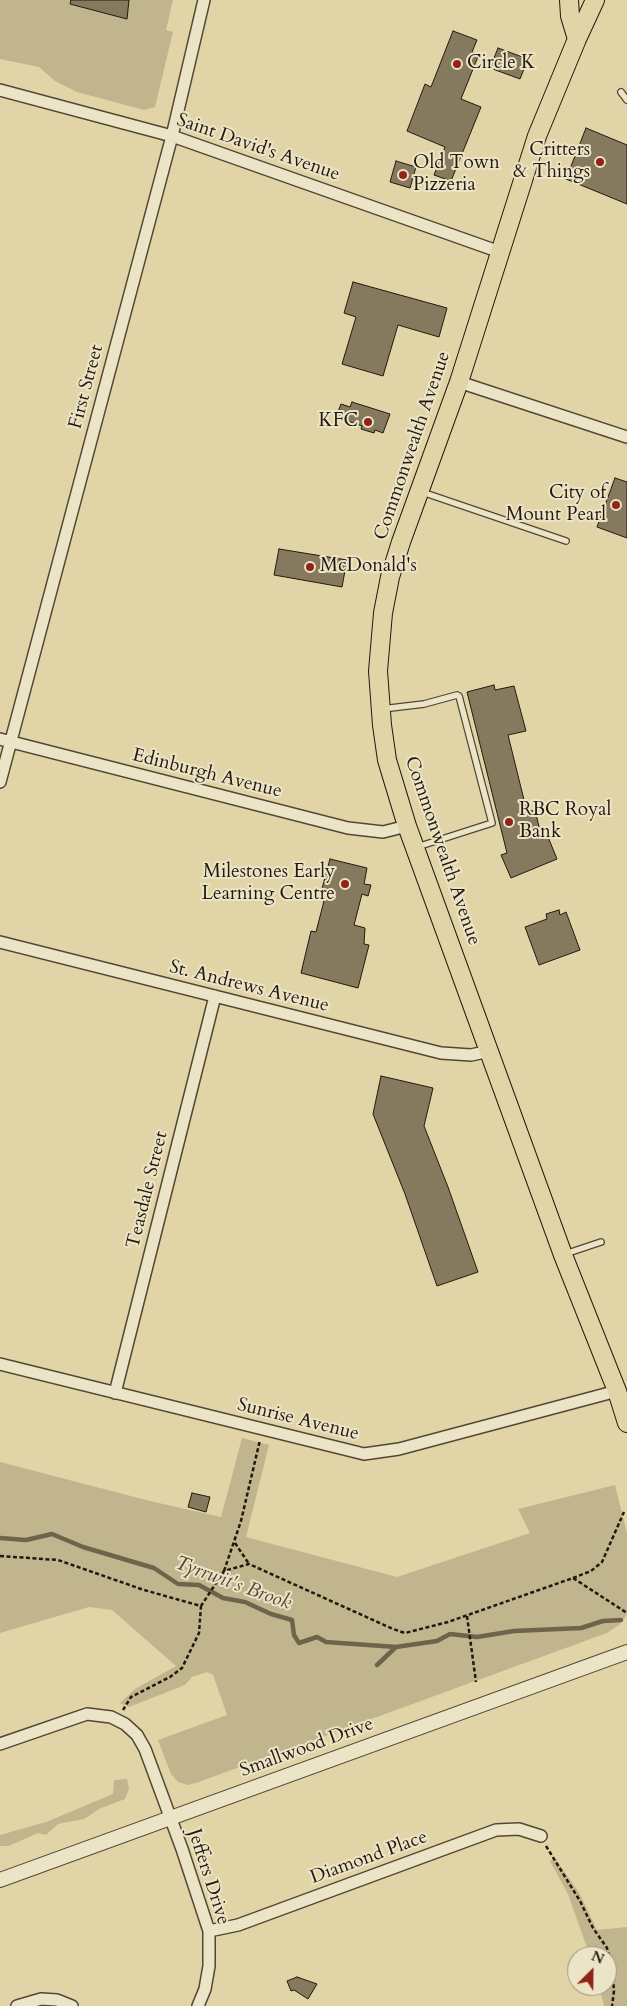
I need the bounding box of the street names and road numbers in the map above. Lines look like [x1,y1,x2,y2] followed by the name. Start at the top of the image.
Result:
[173,109,343,187] street label: Saint David's Avenue
[65,342,109,432] street label: First Street
[370,349,456,543] street label: Commonwealth Avenue
[130,744,284,804] street label: Edinburgh Avenue
[399,754,485,948] street label: Commonwealth Avenue
[167,956,331,1018] street label: St. Andrews Avenue
[122,1129,174,1251] street label: Teasdale Street
[235,1394,361,1446] street label: Sunrise Avenue
[237,1713,377,1783] street label: Smallwood Drive
[182,1826,234,1928] street label: Jeffers Drive
[307,1826,431,1890] street label: Diamond Place

